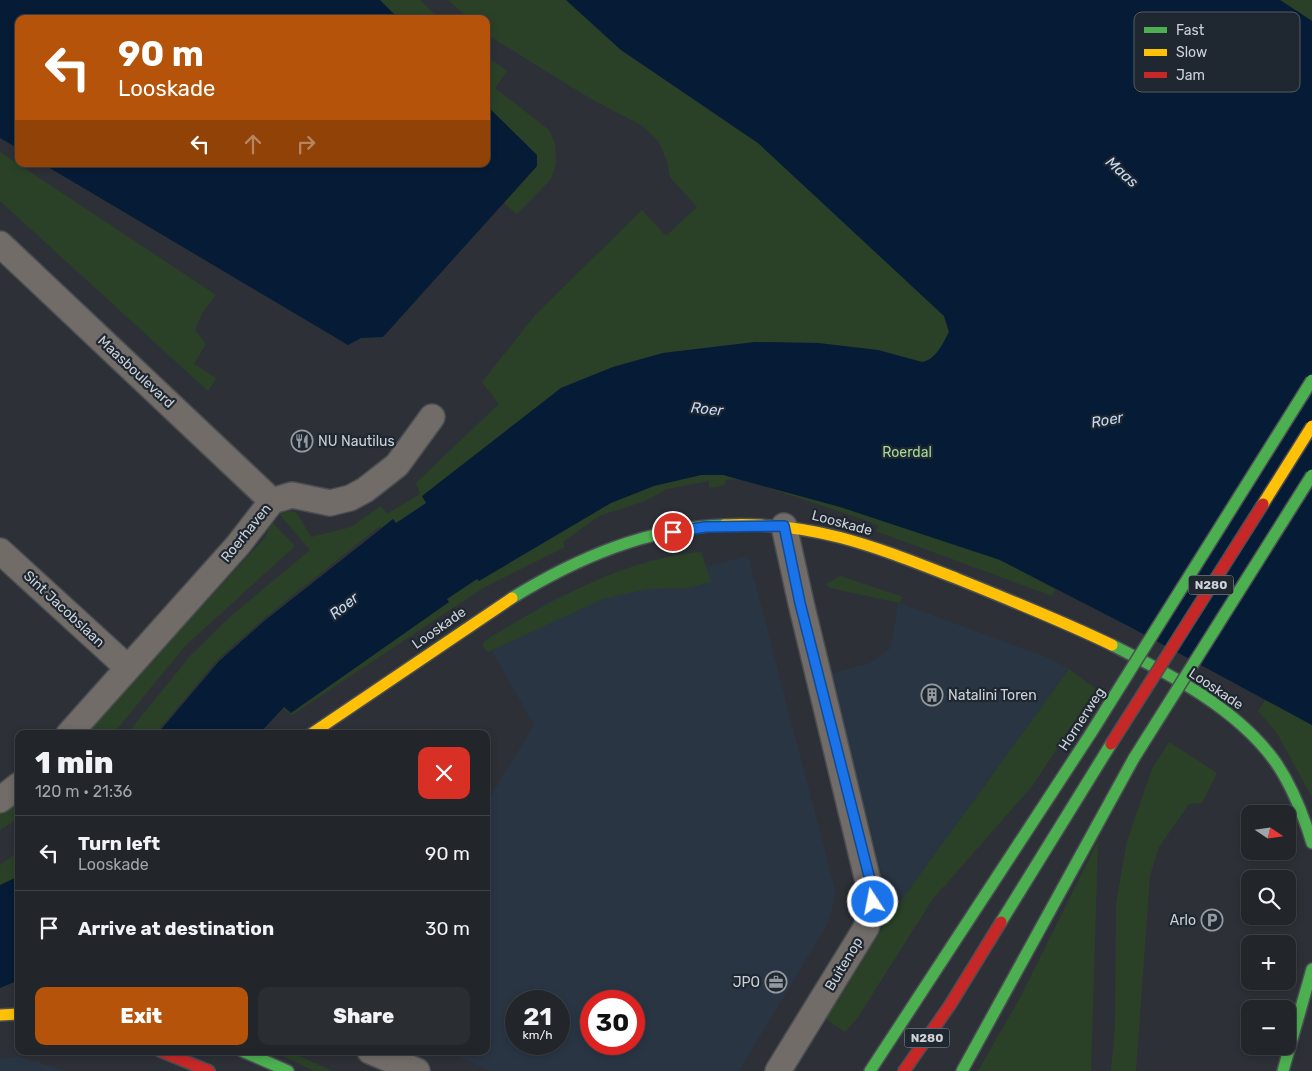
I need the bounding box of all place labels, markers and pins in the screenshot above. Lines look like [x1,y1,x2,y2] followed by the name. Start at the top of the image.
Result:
[290,429,314,453] restaurant icon: NU Nautilus
[318,433,395,450] place label: NU Nautilus
[652,511,694,553] pin
[920,683,944,707] building icon: Natalini Toren
[948,687,1037,704] place label: Natalini Toren
[1200,908,1224,932] parking icon: Arlo
[1170,912,1196,929] place label: Arlo
[764,970,788,994] office icon: JPO
[733,974,760,991] place label: JPO

